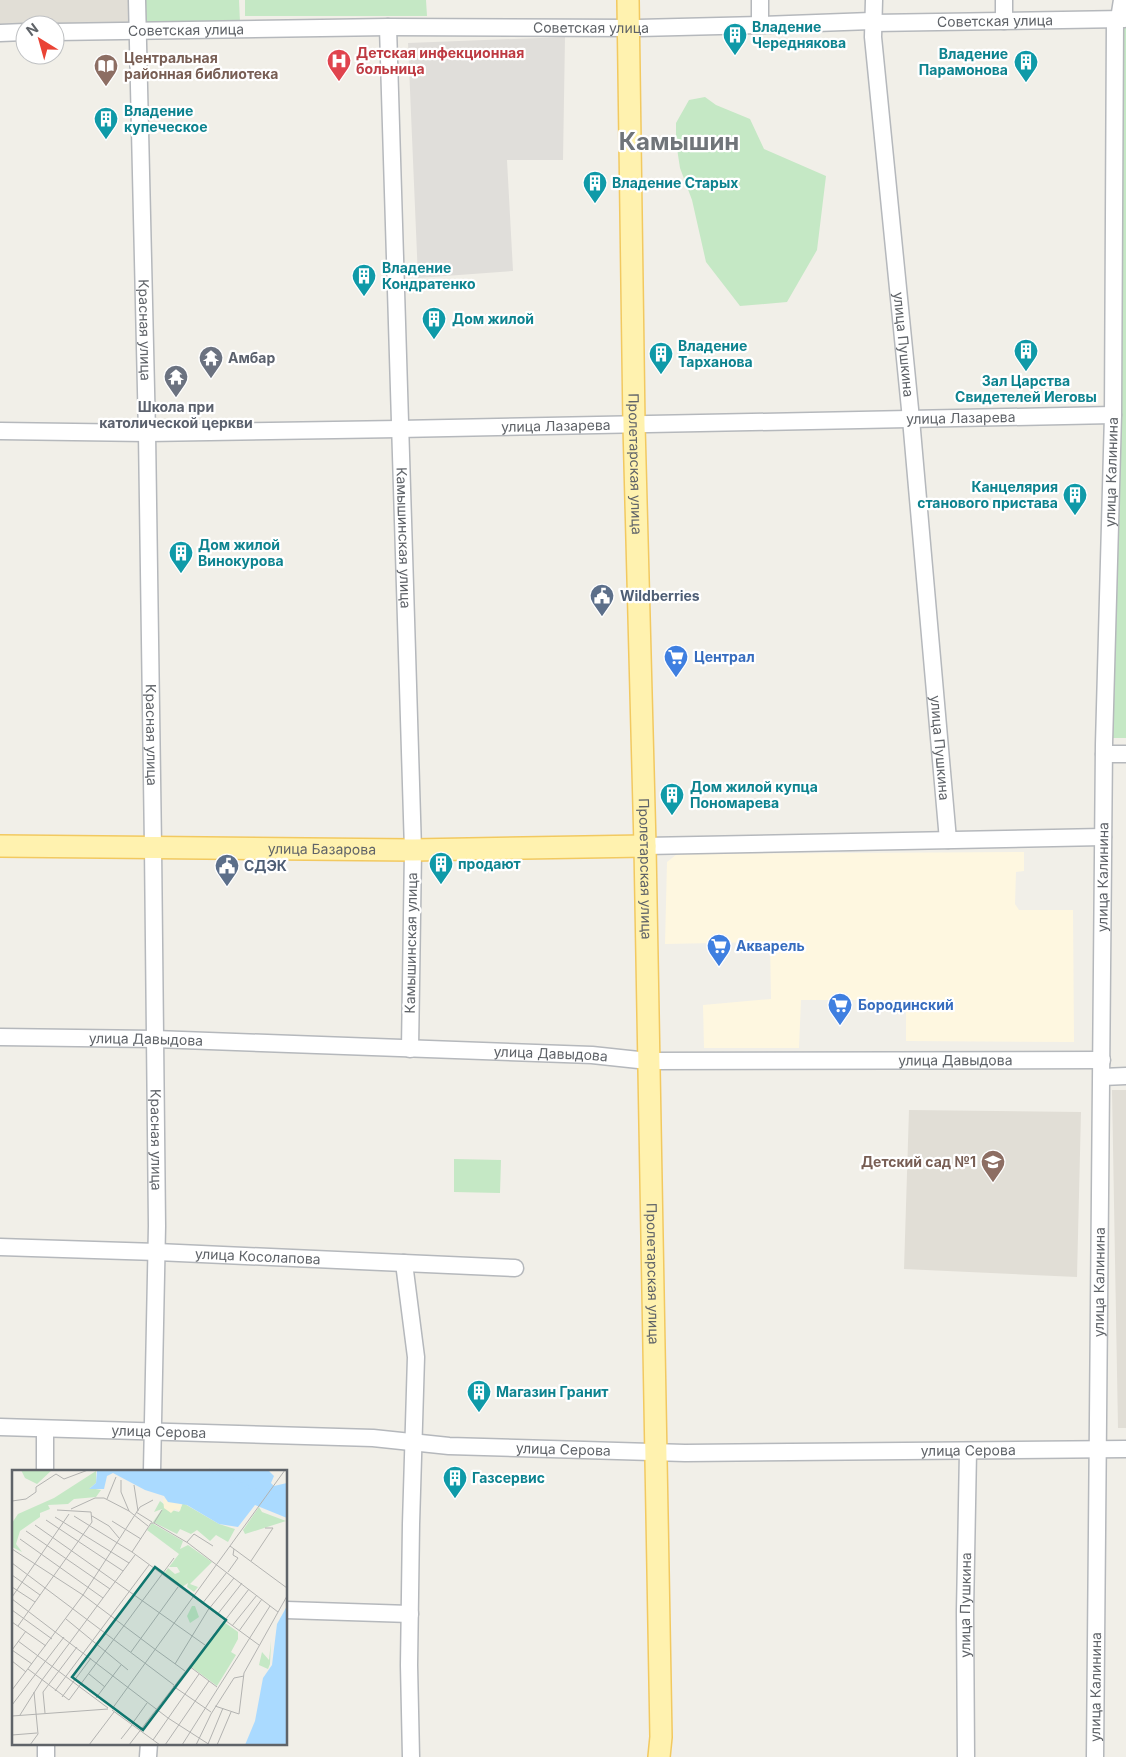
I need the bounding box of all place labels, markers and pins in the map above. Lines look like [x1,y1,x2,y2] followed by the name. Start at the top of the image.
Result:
[752,18,846,51] place label: Владение Череднякова
[722,22,748,56] building icon: Владение Череднякова
[356,44,524,77] place label: Детская инфекционная больница
[919,45,1008,78] place label: Владение Парамонова
[326,48,352,82] hospital icon: Детская инфекционная больница
[124,49,278,82] place label: Центральная районная библиотека
[1013,49,1039,83] building icon: Владение Парамонова
[93,53,119,87] library icon: Центральная районная библиотека
[124,102,208,135] place label: Владение купеческое
[93,106,119,140] building icon: Владение купеческое
[582,170,608,204] building icon: Владение Старых
[612,174,738,191] place label: Владение Старых
[382,259,476,292] place label: Владение Кондратенко
[351,263,377,297] building icon: Владение Кондратенко
[421,306,447,340] building icon: Дом жилой
[452,310,534,327] place label: Дом жилой
[678,337,753,370] place label: Владение Тарханова
[1013,338,1039,372] building icon: Зал Царства Свидетелей Иеговы
[648,341,674,375] building icon: Владение Тарханова
[198,345,224,379] temple icon: Амбар
[228,349,275,366] place label: Амбар
[163,364,189,398] temple icon: Школа при католической церкви
[955,372,1097,405] place label: Зал Царства Свидетелей Иеговы
[99,398,253,431] place label: Школа при католической церкви
[917,478,1058,511] place label: Канцелярия станового пристава
[1062,482,1088,516] building icon: Канцелярия станового пристава
[198,536,284,569] place label: Дом жилой Винокурова
[168,540,194,574] building icon: Дом жилой Винокурова
[589,583,615,617] public building icon: Wildberries
[620,587,700,604] place label: Wildberries
[663,644,689,678] supermarket icon: Централ
[694,648,755,665] place label: Централ
[690,778,818,811] place label: Дом жилой купца Пономарева
[659,782,685,816] building icon: Дом жилой купца Пономарева
[428,851,454,885] building icon: продают
[214,853,240,887] public building icon: СДЭК
[458,855,521,872] place label: продают
[244,857,287,874] place label: СДЭК
[706,933,732,967] supermarket icon: Акварель
[736,937,805,954] place label: Акварель
[827,992,853,1026] supermarket icon: Бородинский
[858,996,954,1013] place label: Бородинский
[980,1149,1006,1183] school or university icon: Детский сад №1
[861,1153,976,1170] place label: Детский сад №1
[466,1379,492,1413] building icon: Магазин Гранит
[496,1383,609,1400] place label: Магазин Гранит
[442,1465,468,1499] building icon: Газсервис
[472,1469,545,1486] place label: Газсервис

